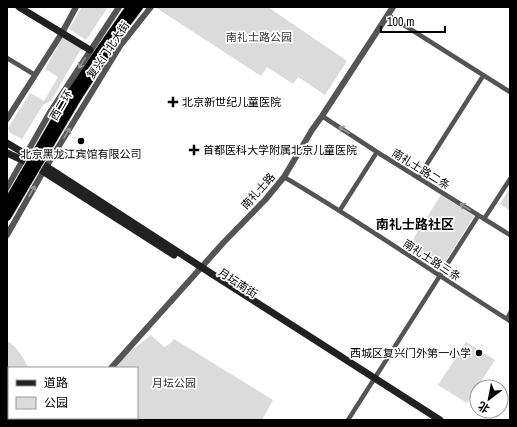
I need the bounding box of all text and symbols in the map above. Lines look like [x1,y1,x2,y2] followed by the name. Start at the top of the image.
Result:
[381,8,445,34] scale bar
[387,14,414,30] text: 100 m
[84,19,132,81] street label: 复兴门北大街
[226,30,292,44] park label: 南礼士路公园
[78,57,86,69] one-way arrow
[47,87,75,123] street label: 西二环
[182,95,281,109] place label: 北京新世纪儿童医院
[167,96,179,108] marker: 北京新世纪儿童医院
[338,126,349,134] one-way arrow
[63,127,71,139] one-way arrow
[76,136,86,146] marker: 北京黑龙江宾馆有限公司
[203,143,357,157] place label: 首都医科大学附属北京儿童医院
[188,144,200,156] marker: 首都医科大学附属北京儿童医院
[389,146,453,192] street label: 南礼士路二条
[21,147,142,161] place label: 北京黑龙江宾馆有限公司
[238,170,278,212] street label: 南礼士路
[29,185,37,197] one-way arrow
[459,203,471,211] one-way arrow
[376,216,454,233] district label: 南礼士路社区
[401,236,463,284] street label: 南礼士路三条
[216,265,260,301] street label: 月坛南街
[350,346,471,360] place label: 西城区复兴门外第一小学
[474,348,484,358] marker: 西城区复兴门外第一小学
[8,367,138,419] legend
[44,375,68,391] text: 道路
[152,376,196,390] park label: 月坛公园
[469,379,509,419] north arrow
[44,395,68,411] text: 公园
[475,399,492,416] text: 北

